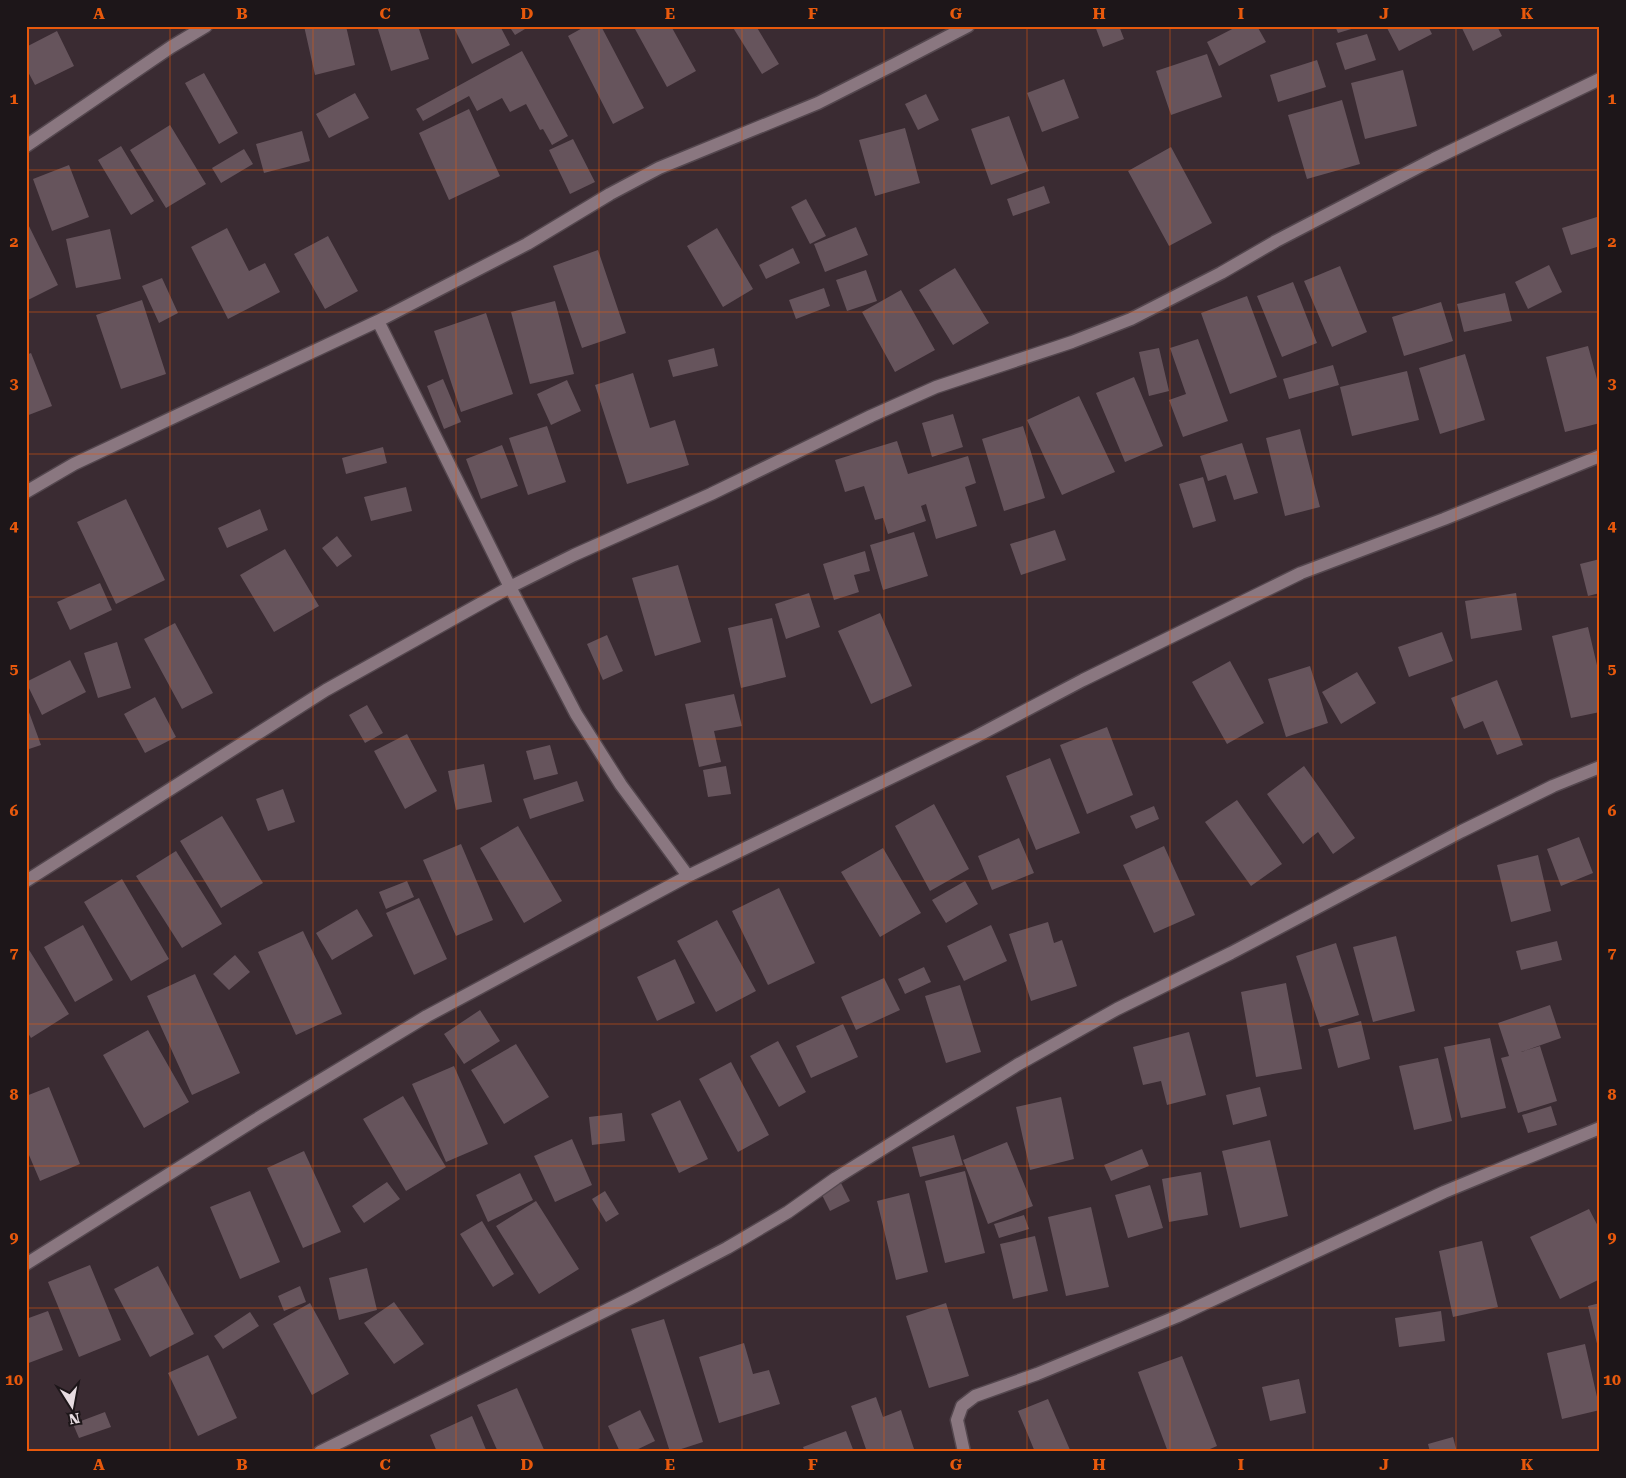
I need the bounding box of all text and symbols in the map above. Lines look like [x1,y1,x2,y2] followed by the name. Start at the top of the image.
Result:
[93,4,105,23] text: A
[236,4,248,23] text: B
[379,4,391,23] text: C
[521,4,534,23] text: D
[665,4,675,23] text: E
[808,4,818,23] text: F
[950,4,963,23] text: G
[1092,4,1106,23] text: H
[1238,4,1244,23] text: I
[1379,4,1389,23] text: J
[1521,4,1534,23] text: K
[10,89,19,108] text: 1
[1608,89,1617,108] text: 1
[10,232,19,251] text: 2
[1608,232,1617,251] text: 2
[10,374,19,393] text: 3
[1608,374,1617,393] text: 3
[10,516,19,535] text: 4
[1608,516,1617,535] text: 4
[10,659,19,678] text: 5
[1608,659,1617,678] text: 5
[10,801,19,820] text: 6
[1608,801,1617,820] text: 6
[10,943,19,962] text: 7
[1608,943,1617,962] text: 7
[10,1085,19,1104] text: 8
[1608,1085,1617,1104] text: 8
[10,1228,19,1247] text: 9
[1608,1228,1617,1247] text: 9
[5,1370,23,1389] text: 10
[1603,1370,1621,1389] text: 10
[48,1380,98,1430] north arrow
[67,1410,81,1428] text: N
[93,1455,105,1474] text: A
[236,1455,248,1474] text: B
[379,1455,391,1474] text: C
[521,1455,534,1474] text: D
[665,1455,675,1474] text: E
[808,1455,818,1474] text: F
[950,1455,963,1474] text: G
[1092,1455,1106,1474] text: H
[1238,1455,1244,1474] text: I
[1379,1455,1389,1474] text: J
[1521,1455,1534,1474] text: K

